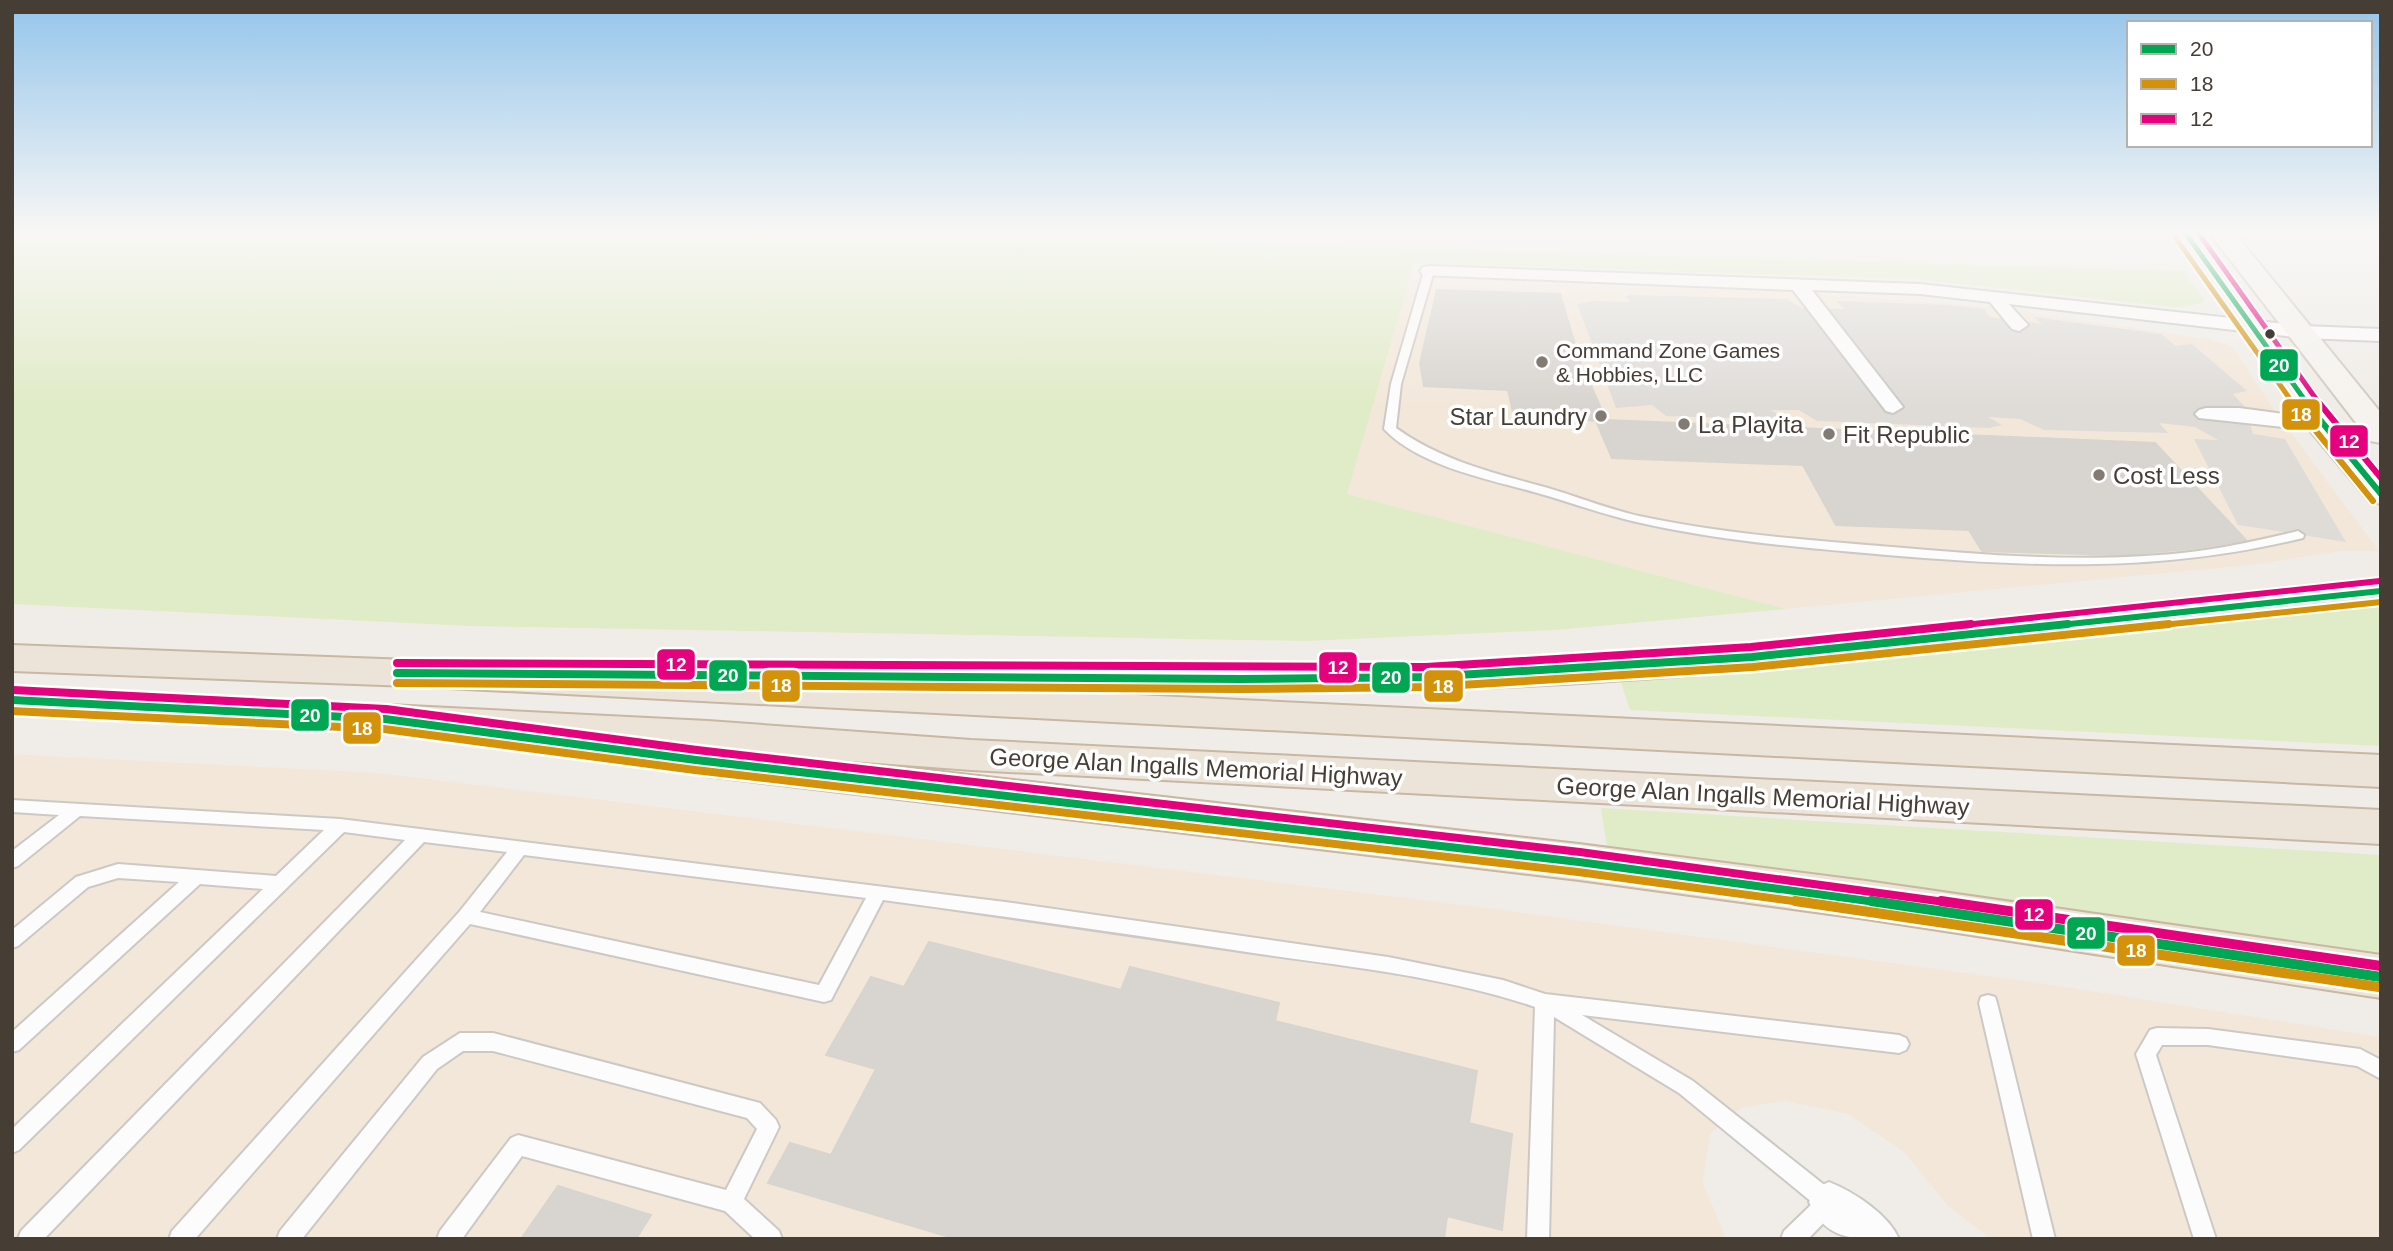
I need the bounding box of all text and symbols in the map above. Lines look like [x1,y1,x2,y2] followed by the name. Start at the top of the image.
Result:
[2127,21,2372,147] legend
[2190,37,2213,60] text: 20
[2190,72,2213,95] text: 18
[2190,107,2213,130] text: 12
[2263,327,2277,341] unlabelled marker
[1556,339,1780,386] place label: Command Zone Games & Hobbies, LLC
[2259,348,2299,382] line badge: 20
[1534,354,1550,370] marker: Command Zone Games & Hobbies, LLC
[2268,355,2290,376] text: 20
[2281,398,2321,431] line badge: 18
[1450,403,1587,430] place label: Star Laundry
[2290,404,2312,425] text: 18
[1593,408,1609,424] marker: Star Laundry
[1698,411,1804,438] place label: La Playita
[1676,416,1692,432] marker: La Playita
[1843,421,1970,448] place label: Fit Republic
[2329,424,2369,458] line badge: 12
[1821,426,1837,442] marker: Fit Republic
[2338,431,2360,452] text: 12
[2113,462,2220,489] place label: Cost Less
[2091,467,2107,483] marker: Cost Less
[656,648,696,681] line badge: 12
[1318,651,1358,684] line badge: 12
[665,654,687,675] text: 12
[1327,657,1349,678] text: 12
[708,659,748,692] line badge: 20
[1371,661,1411,694] line badge: 20
[717,665,739,686] text: 20
[1380,667,1402,688] text: 20
[761,669,801,703] line badge: 18
[1423,669,1464,703] line badge: 18
[770,675,792,696] text: 18
[1432,676,1454,697] text: 18
[290,698,330,732] line badge: 20
[299,705,321,726] text: 20
[342,711,382,745] line badge: 18
[351,718,373,739] text: 18
[989,743,1403,791] street label: George Alan Ingalls Memorial Highway
[1556,772,1970,820] street label: George Alan Ingalls Memorial Highway
[2014,898,2054,931] line badge: 12
[2023,904,2045,925] text: 12
[2066,916,2106,950] line badge: 20
[2075,923,2097,944] text: 20
[2116,934,2156,967] line badge: 18
[2125,940,2147,961] text: 18

